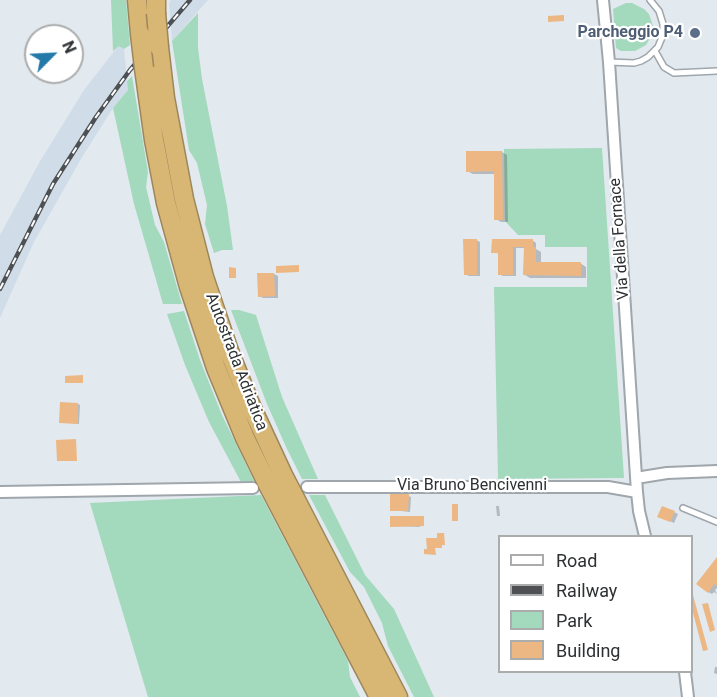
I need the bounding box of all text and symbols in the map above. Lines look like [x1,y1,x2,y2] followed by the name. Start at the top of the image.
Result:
[578,23,683,43] place label: Parcheggio P4
[24,24,84,84] north arrow
[688,26,702,40] marker: Parcheggio P4
[58,38,80,56] text: N
[606,177,634,301] street label: Via della Fornace
[201,290,271,434] street label: Autostrada Adriatica
[397,476,547,496] street label: Via Bruno Bencivenni
[498,535,693,673] legend
[556,550,597,571] text: Road
[556,580,617,601] text: Railway
[556,610,592,631] text: Park
[556,640,620,661] text: Building

